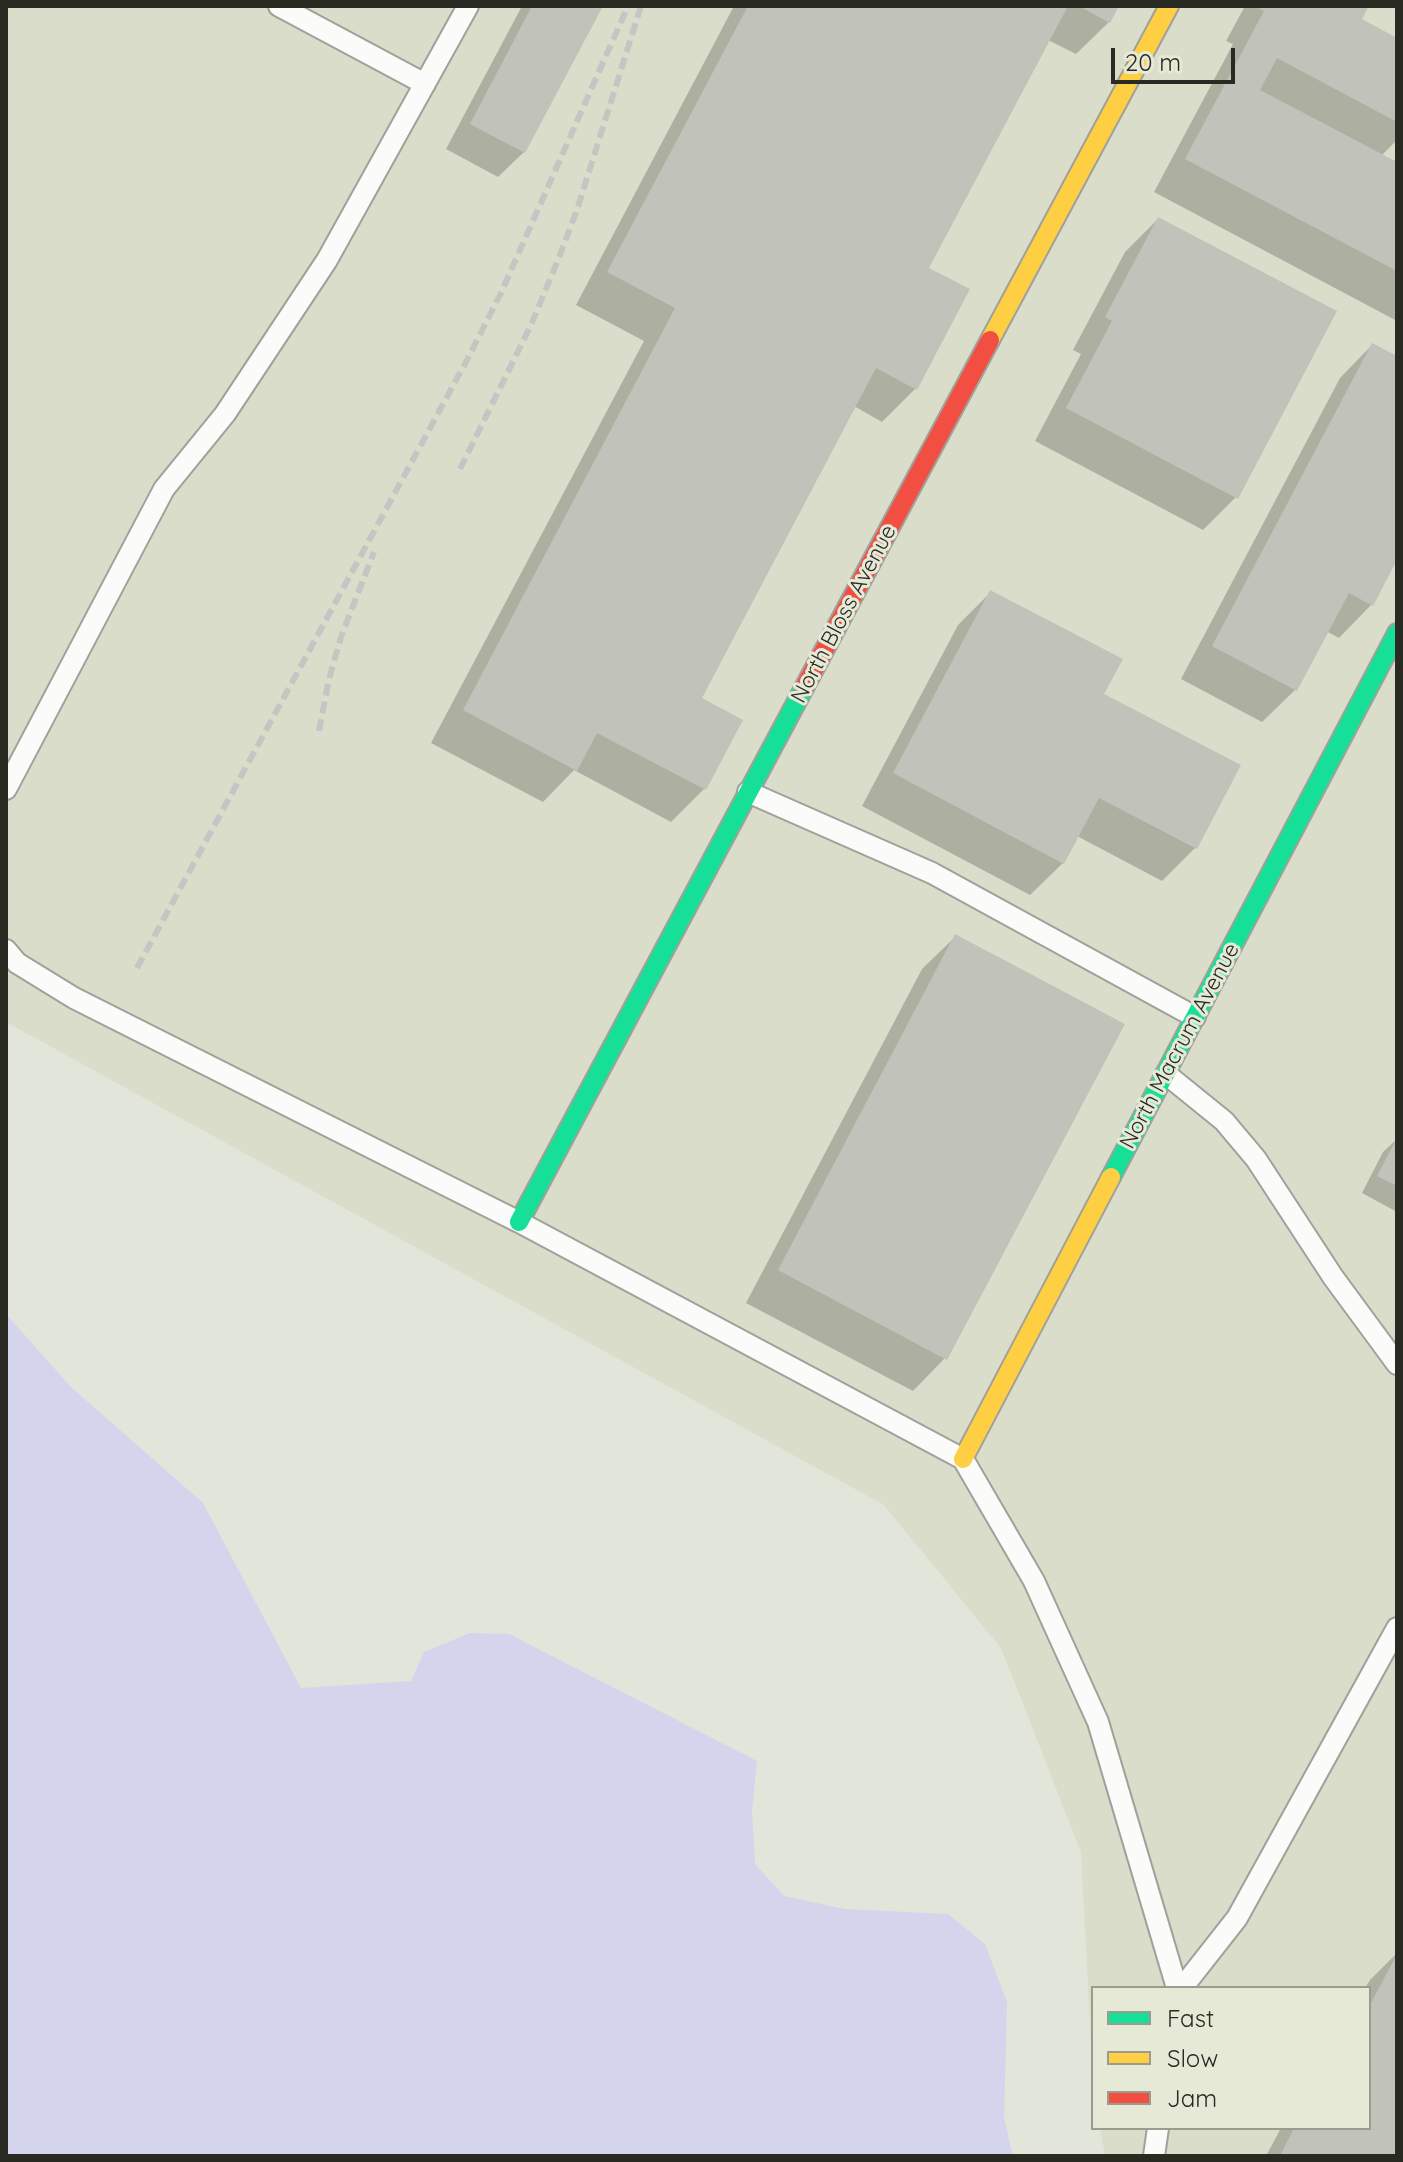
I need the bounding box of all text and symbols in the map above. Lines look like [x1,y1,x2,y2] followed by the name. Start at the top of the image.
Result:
[1115,32,1239,82] scale bar
[1125,47,1181,77] text: 20 m
[786,520,902,708] street label: North Bloss Avenue
[1115,939,1245,1153] street label: North Macrum Avenue
[1091,1986,1371,2130] legend
[1167,2003,1214,2033] text: Fast
[1167,2043,1218,2073] text: Slow
[1167,2083,1217,2113] text: Jam

